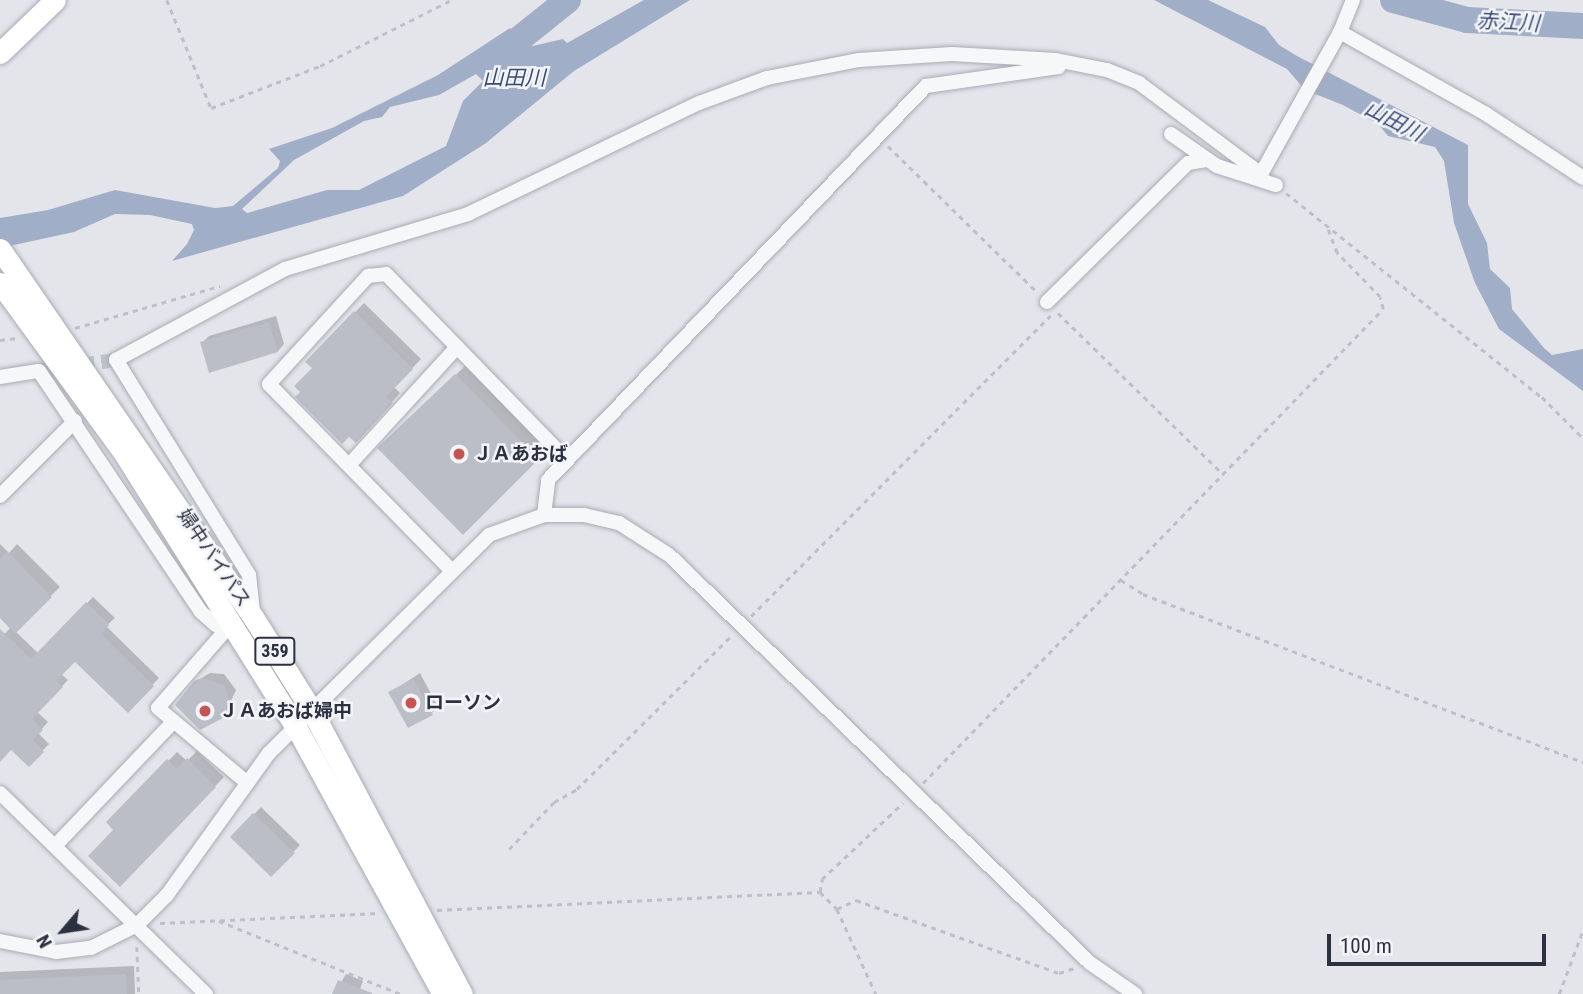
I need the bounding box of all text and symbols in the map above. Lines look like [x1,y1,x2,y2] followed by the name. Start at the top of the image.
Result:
[1476,8,1540,36] water label: 赤江川
[483,65,545,91] water label: 山田川
[1360,95,1428,147] water label: 山田川
[473,443,568,465] place label: ＪＡあおば
[451,446,467,462] marker: ＪＡあおば
[173,504,255,612] street label: 婦中バイパス
[254,636,296,666] road number: 359
[425,692,501,714] place label: ローソン
[403,695,419,711] marker: ローソン
[219,700,352,722] place label: ＪＡあおば婦中
[197,703,213,719] marker: ＪＡあおば婦中
[28,896,98,966] north arrow
[1331,920,1550,964] scale bar
[31,931,57,952] text: N
[1340,934,1392,958] text: 100 m

